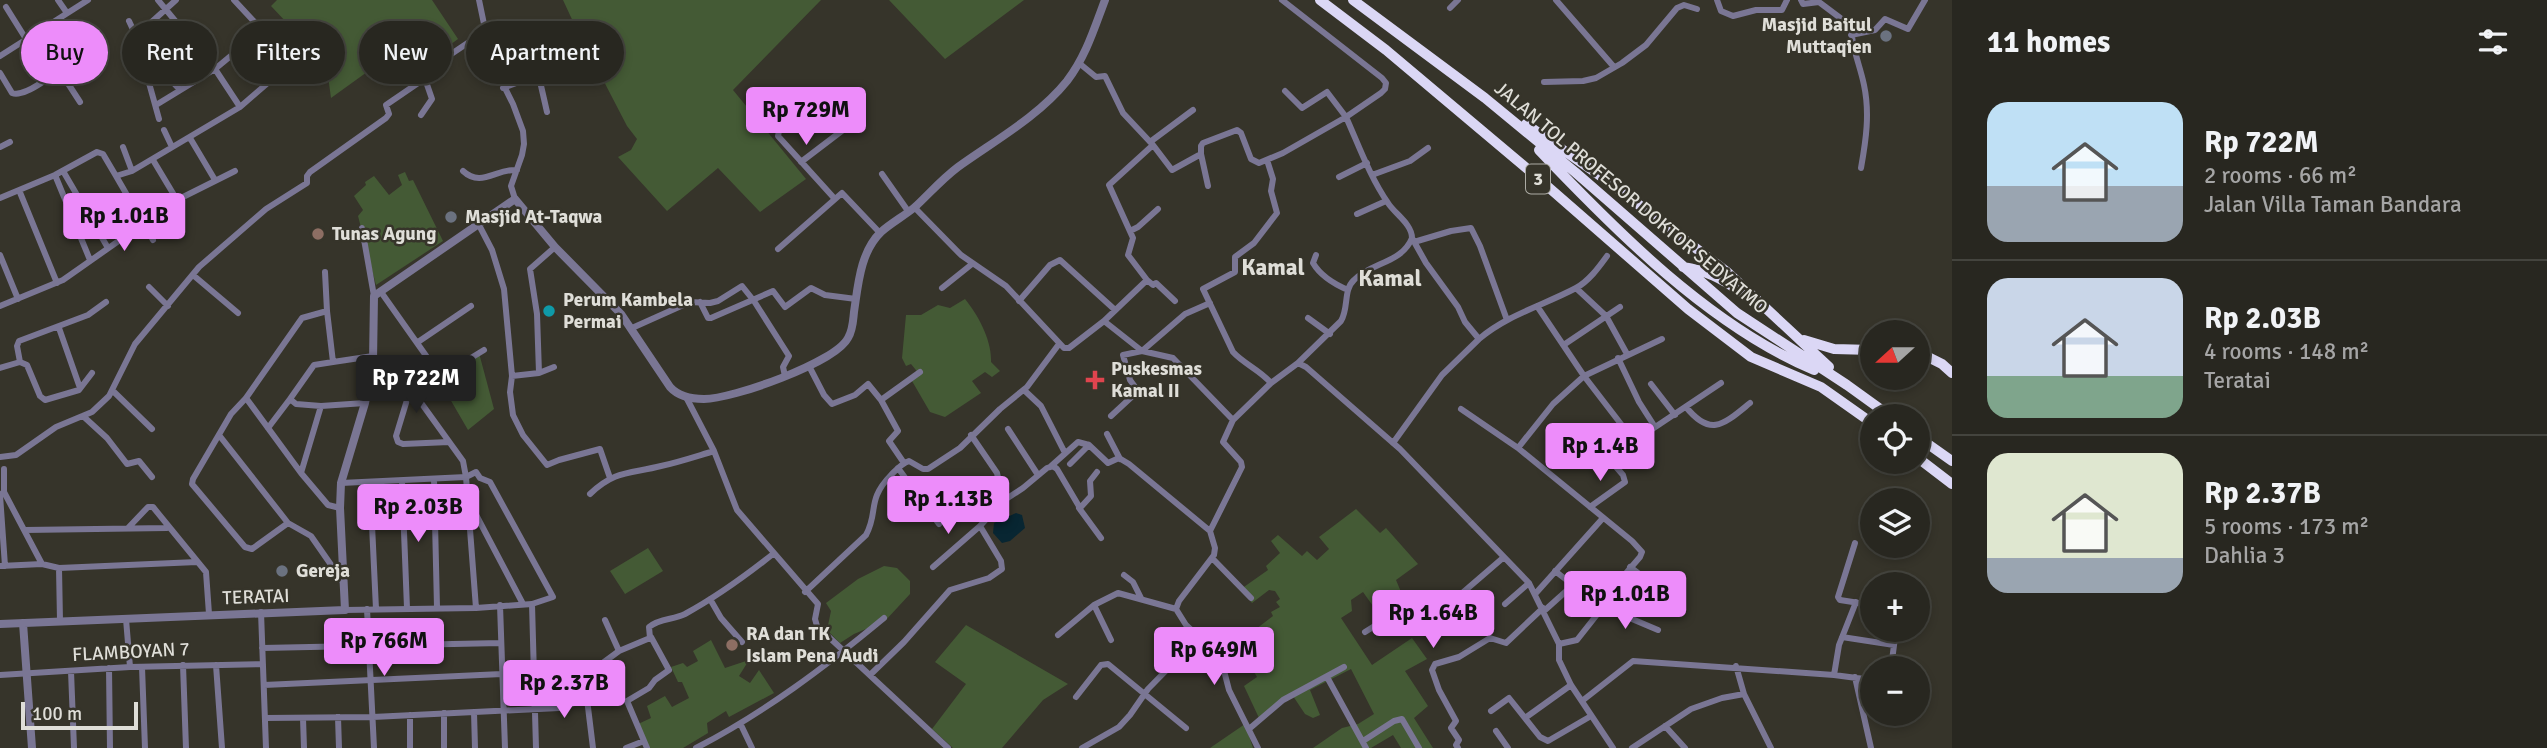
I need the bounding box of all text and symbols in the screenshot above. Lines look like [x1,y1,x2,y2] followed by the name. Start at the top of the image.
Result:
[1761,13,1872,59] place label: Masjid Baitul Muttaqien
[21,21,108,84] chip: Buy
[122,21,217,84] chip: Rent
[231,21,345,84] chip: Filters
[359,21,452,84] chip: New
[466,21,624,84] chip: Apartment
[2474,23,2512,61] icon: filters
[1987,24,2110,61] text: 11 homes
[1878,28,1894,44] marker: Masjid Baitul Muttaqien
[1489,77,1773,319] street label: JALAN TOL PROFESOR DOKTOR SEDYATMO
[741,88,871,147] pin: Rp 729M
[762,95,850,124] text: Rp 729M
[2204,124,2319,161] text: Rp 722M
[2043,130,2127,214] icon: home
[2204,161,2357,190] text: 2 rooms · 66 m²
[1526,164,1550,194] road number: 3
[2204,190,2462,219] text: Jalan Villa Taman Bandara
[52,194,196,253] pin: Rp 1.01B
[79,201,169,230] text: Rp 1.01B
[465,205,603,229] place label: Masjid At-Taqwa
[443,209,459,225] marker: Masjid At-Taqwa
[332,222,436,246] place label: Tunas Agung
[310,226,326,242] marker: Tunas Agung
[1241,253,1305,282] district label: Kamal
[1358,264,1422,293] district label: Kamal
[563,288,693,334] place label: Perum Kambela Permai
[2204,300,2321,337] text: Rp 2.03B
[541,303,557,319] marker: Perum Kambela Permai
[2043,306,2127,390] icon: home
[1860,320,1930,390] north arrow
[1860,320,1930,726] map controls
[2204,337,2369,366] text: 4 rooms · 148 m²
[351,356,481,415] pin: Rp 722M
[1111,357,1202,403] place label: Puskesmas Kamal II
[372,363,460,392] text: Rp 722M
[2204,366,2271,395] text: Teratai
[1085,370,1105,390] marker: Puskesmas Kamal II
[1860,404,1930,474] button: locate
[1535,424,1665,483] pin: Rp 1.4B
[1561,431,1639,460] text: Rp 1.4B
[2204,475,2321,512] text: Rp 2.37B
[876,476,1020,536] pin: Rp 1.13B
[2043,481,2127,565] icon: home
[346,484,490,544] pin: Rp 2.03B
[903,484,993,513] text: Rp 1.13B
[1860,488,1930,558] button: layers
[373,492,463,521] text: Rp 2.03B
[2204,512,2369,541] text: 5 rooms · 173 m²
[2204,541,2285,570] text: Dahlia 3
[296,559,350,583] place label: Gereja
[274,563,290,579] marker: Gereja
[1553,572,1697,631] pin: Rp 1.01B
[1860,572,1930,642] button: +
[1580,579,1670,608] text: Rp 1.01B
[222,584,290,610] street label: TERATAI
[1361,590,1505,650] pin: Rp 1.64B
[1388,598,1478,627] text: Rp 1.64B
[319,618,449,678] pin: Rp 766M
[746,622,878,668] place label: RA dan TK Islam Pena Audi
[340,626,428,655] text: Rp 766M
[1149,628,1279,687] pin: Rp 649M
[1170,635,1258,664] text: Rp 649M
[72,637,190,667] street label: FLAMBOYAN 7
[724,637,740,653] marker: RA dan TK Islam Pena Audi
[1860,656,1930,726] button: −
[492,660,636,720] pin: Rp 2.37B
[519,668,609,697] text: Rp 2.37B
[21,699,138,731] scale bar
[32,702,82,726] text: 100 m

